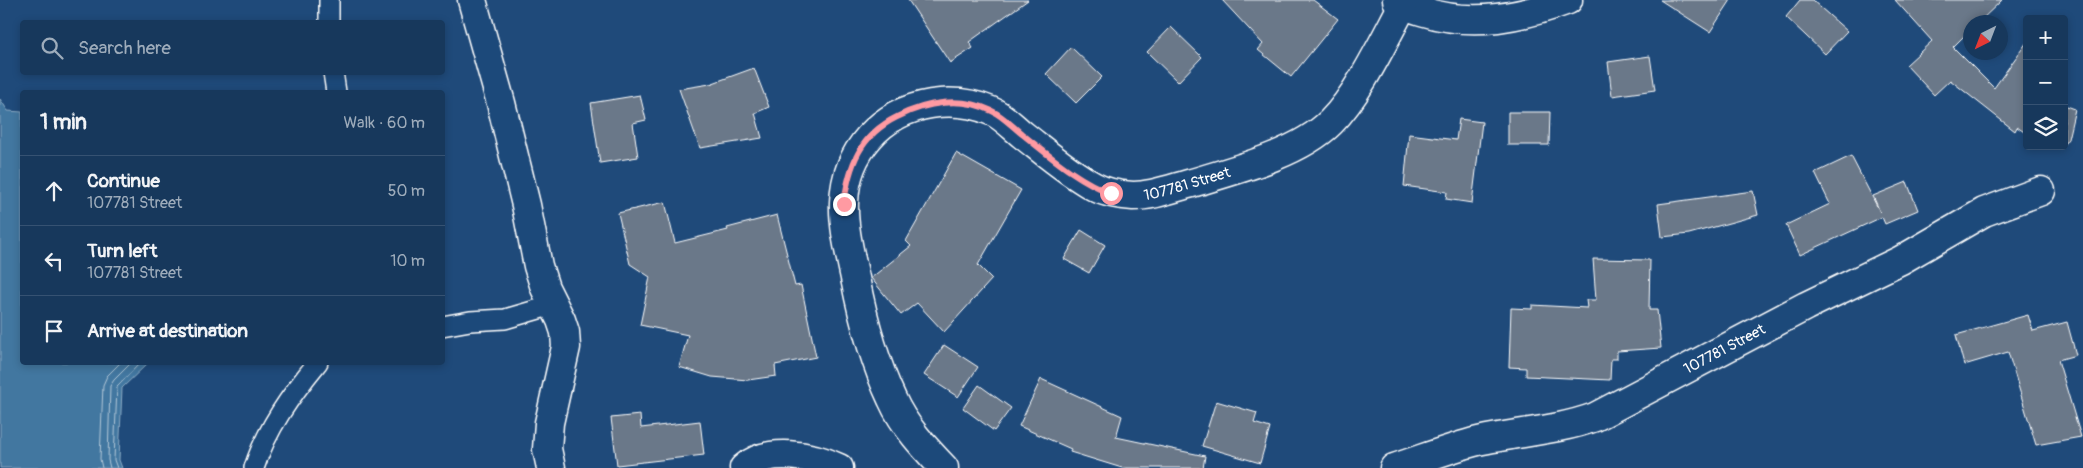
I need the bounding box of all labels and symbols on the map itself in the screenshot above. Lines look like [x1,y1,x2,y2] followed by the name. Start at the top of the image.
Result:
[1963,15,2008,60] north arrow
[1142,162,1234,205] street label: 107781 Street
[1100,182,1123,205] route start
[833,193,856,216] route end
[1680,319,1769,378] street label: 107781 Street

